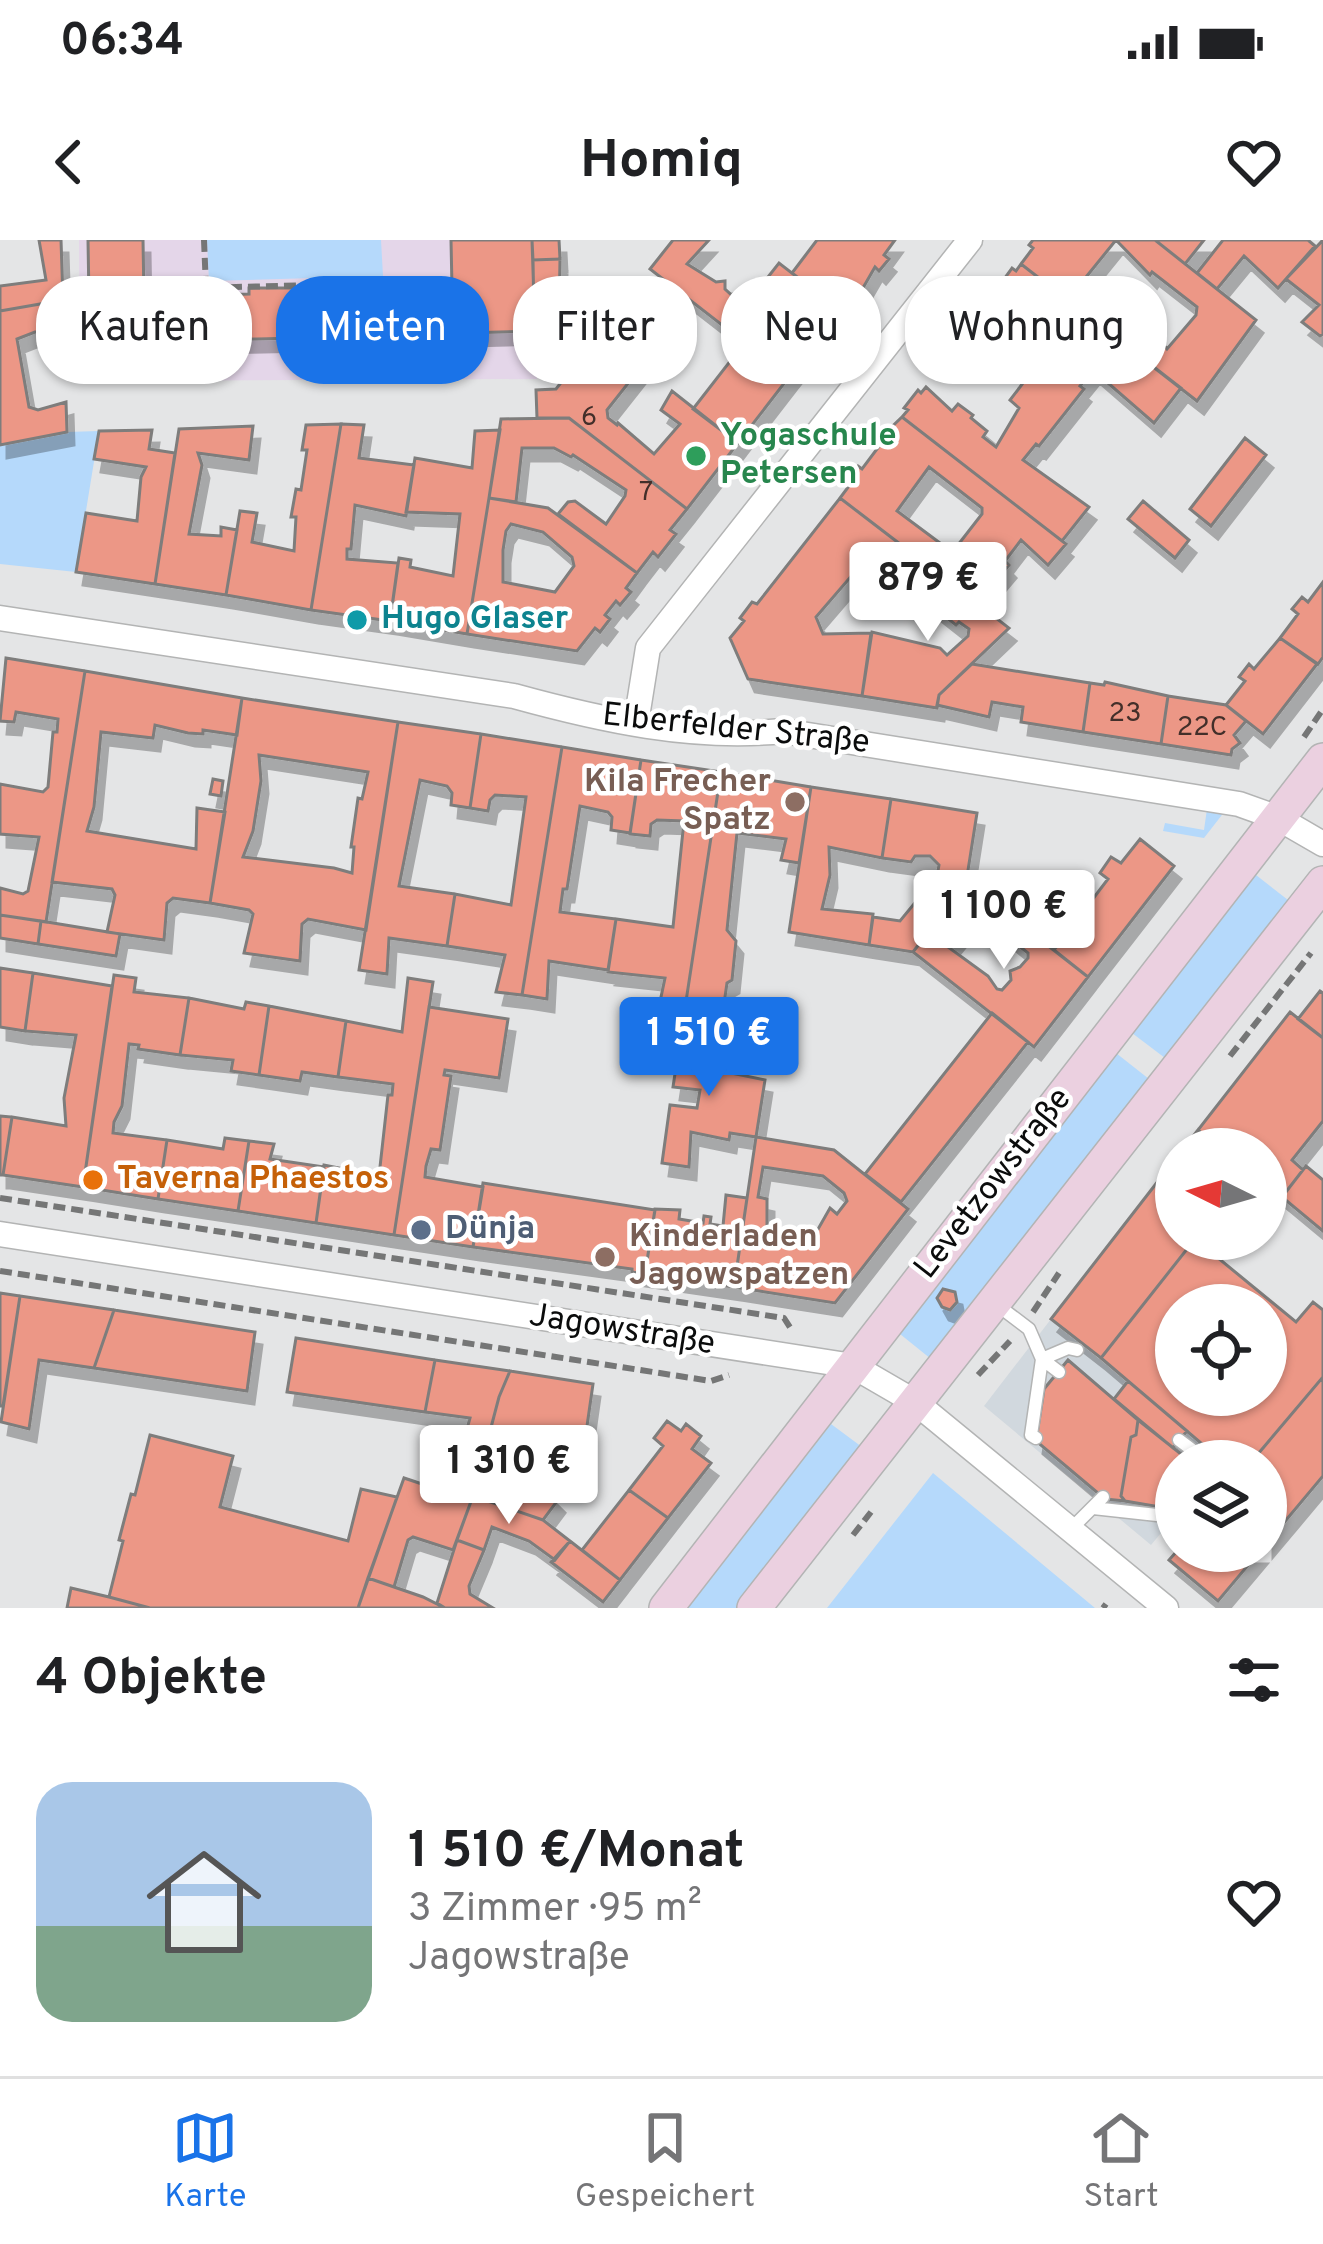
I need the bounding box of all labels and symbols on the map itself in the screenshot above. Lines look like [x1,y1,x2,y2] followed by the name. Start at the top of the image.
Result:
[581,401,597,435] house number: 6
[720,416,897,496] place label: Yogaschule Petersen
[683,443,709,469] marker: Yogaschule Petersen
[639,476,653,510] house number: 7
[844,542,1012,644] pin: 879 €
[381,599,569,641] place label: Hugo Glaser
[344,607,370,633] marker: Hugo Glaser
[600,695,872,765] street label: Elberfelder Straße
[1109,697,1141,731] house number: 23
[1177,711,1227,745] house number: 22C
[584,762,771,842] place label: Kila Frecher Spatz
[782,789,808,815] marker: Kila Frecher Spatz
[893,870,1115,972] pin: 1 100 €
[598,997,820,1099] pin: 1 510 €
[906,1080,1082,1288] street label: Levetzowstraße
[1155,1128,1287,1260] north arrow
[117,1159,389,1201] place label: Taverna Phaestos
[80,1167,106,1193] marker: Taverna Phaestos
[445,1209,535,1251] place label: Dünja
[408,1217,434,1243] marker: Dünja
[629,1217,849,1297] place label: Kinderladen Jagowspatzen
[592,1244,618,1270] marker: Kinderladen Jagowspatzen
[526,1296,718,1366] street label: Jagowstraße
[398,1425,620,1527] pin: 1 310 €

